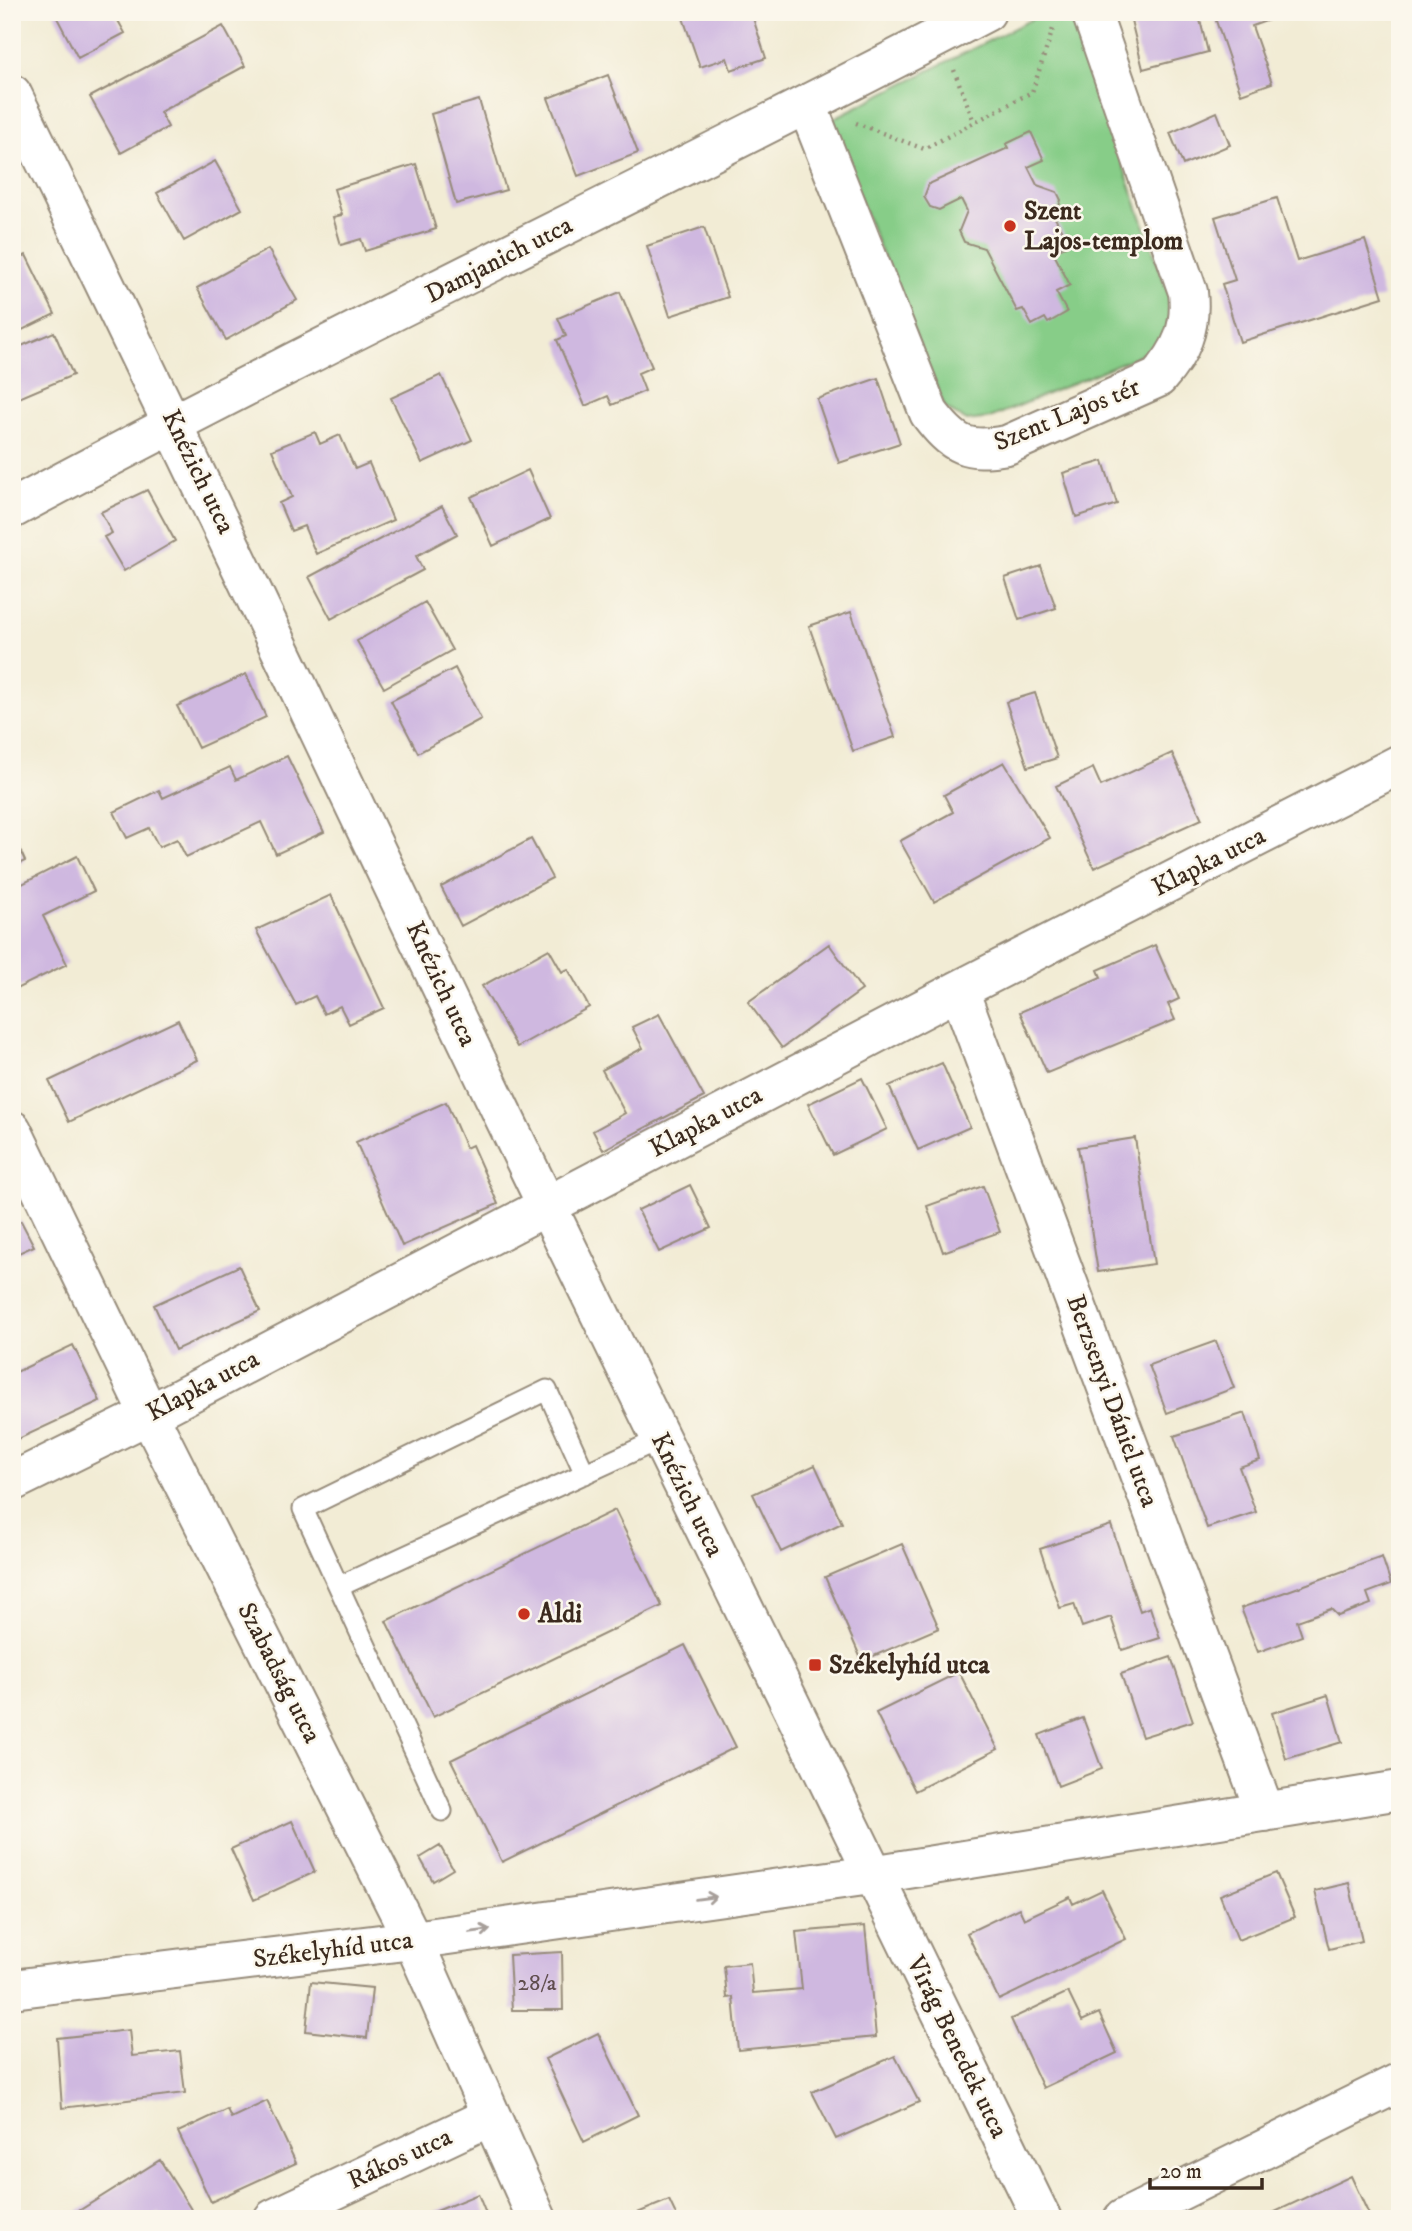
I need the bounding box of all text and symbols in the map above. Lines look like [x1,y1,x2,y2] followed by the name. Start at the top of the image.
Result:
[1024,195,1184,258] place label: Szent Lajos-templom
[420,209,578,311] street label: Damjanich utca
[1002,218,1018,234] marker: Szent Lajos-templom
[989,371,1145,459] street label: Szent Lajos tér
[154,405,242,539] street label: Knézich utca
[1147,819,1271,905] street label: Klapka utca
[398,916,484,1052] street label: Knézich utca
[644,1079,768,1165] street label: Klapka utca
[1058,1290,1166,1512] street label: Berzsenyi Dániel utca
[141,1343,265,1429] street label: Klapka utca
[643,1428,731,1562] street label: Knézich utca
[230,1597,328,1749] street label: Szabadság utca
[537,1598,582,1631] place label: Aldi
[516,1606,532,1622] marker: Aldi
[829,1649,991,1682] place label: Székelyhíd utca
[807,1657,823,1673] marker: Székelyhíd utca
[694,1892,716,1905] one-way arrow
[251,1924,415,1976] street label: Székelyhíd utca
[468,1924,491,1937] one-way arrow
[898,1950,1015,2144] street label: Virág Benedek utca
[518,1969,557,1998] house number: 28/a
[343,2121,457,2197] street label: Rákos utca
[1150,2147,1262,2191] scale bar
[1160,2159,1202,2185] text: 20 m

